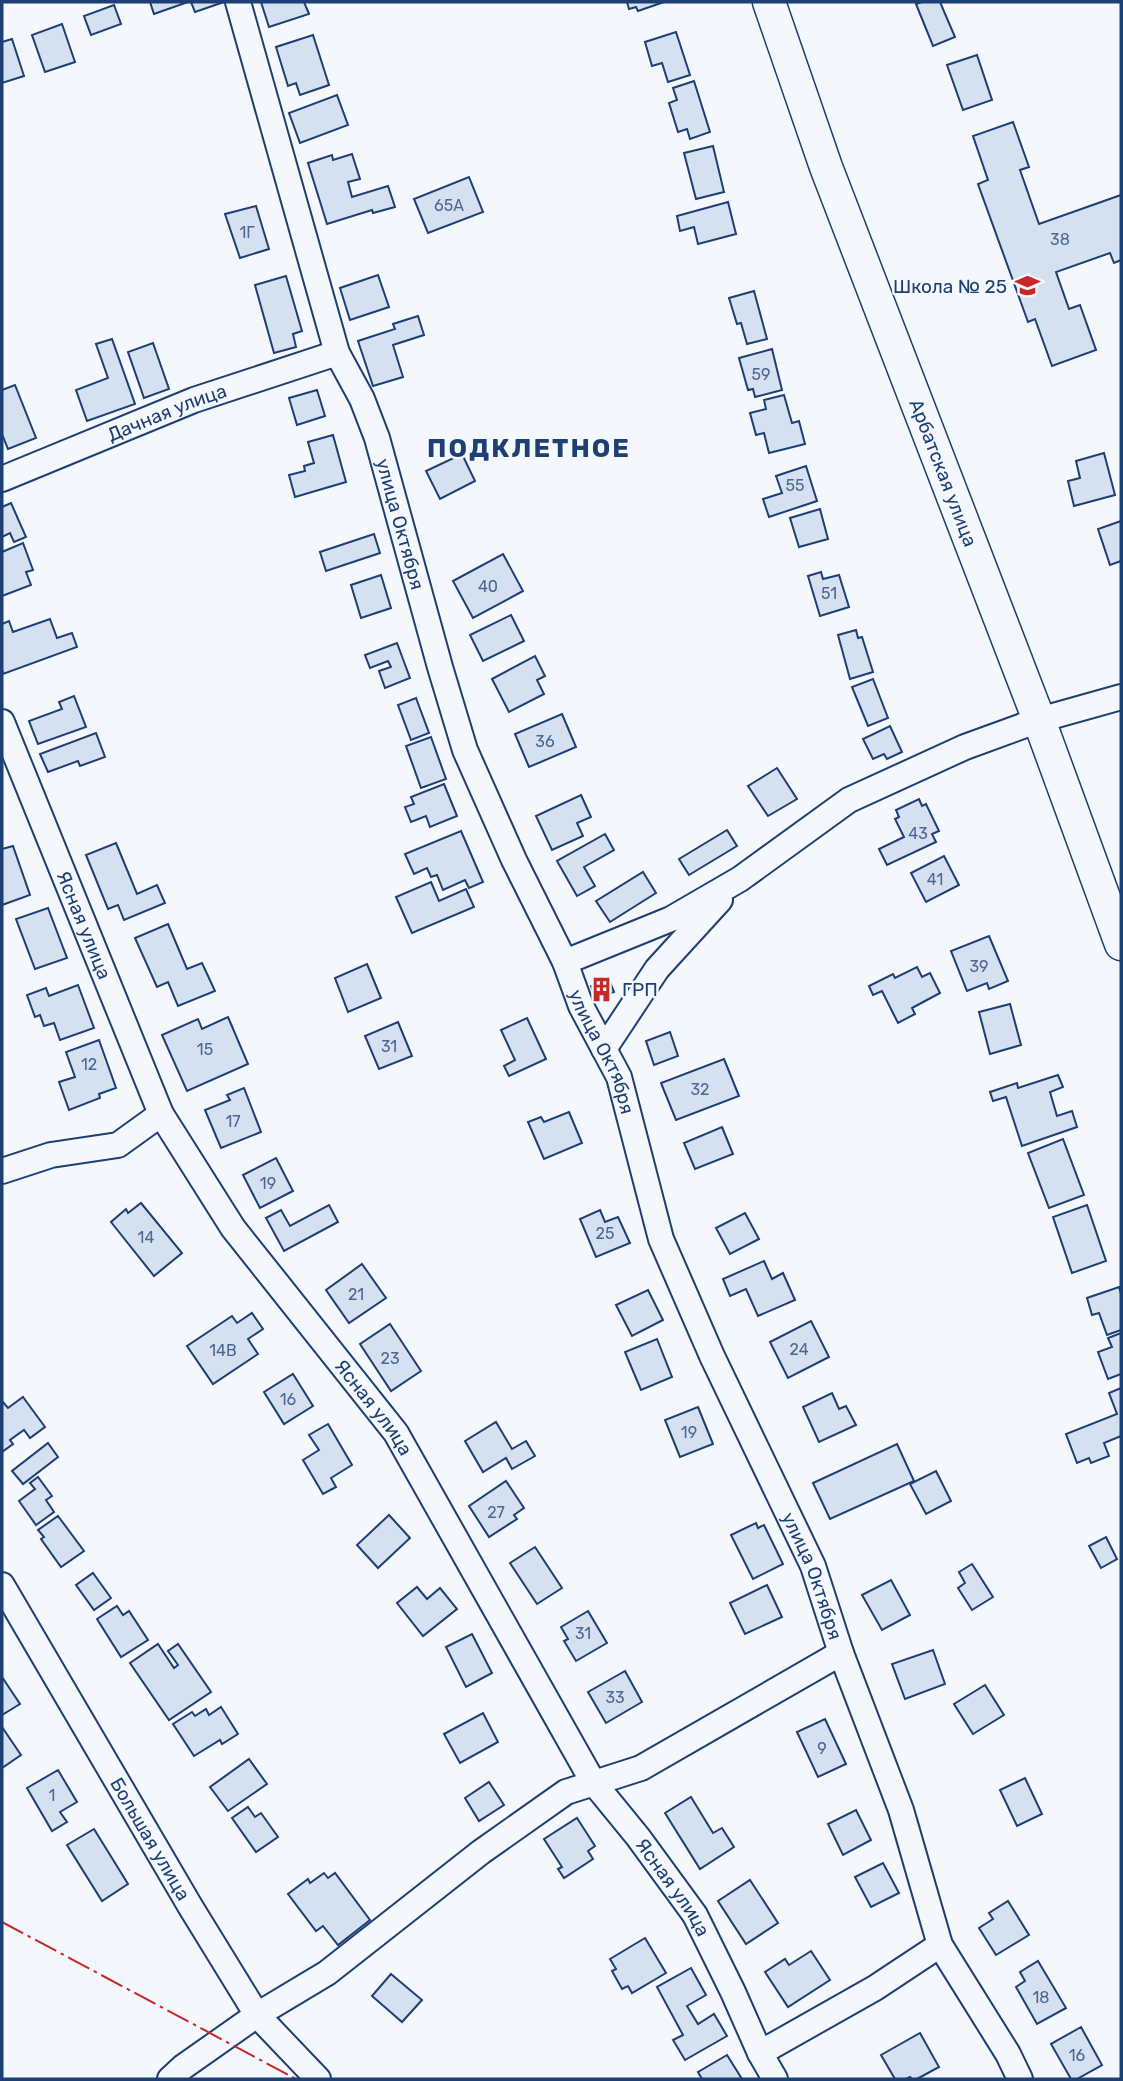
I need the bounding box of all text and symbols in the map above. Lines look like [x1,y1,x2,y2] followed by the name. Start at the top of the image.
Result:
[434,196,464,215] house number: 65А
[239,223,255,242] house number: 1Г
[1050,230,1070,249] house number: 38
[1013,272,1041,300] school or university icon: Школа № 25
[893,275,1007,298] place label: Школа № 25
[752,365,771,384] house number: 59
[104,379,230,446] street label: Дачная улица
[904,396,982,550] street label: Арбатская улица
[427,433,631,464] district label: ПОДКЛЕТНОЕ
[371,456,429,592] street label: улица Октября
[785,476,805,495] house number: 55
[478,577,498,596] house number: 40
[821,584,837,603] house number: 51
[535,732,555,751] house number: 36
[908,824,928,843] house number: 43
[52,868,116,983] street label: Ясная улица
[927,870,943,889] house number: 41
[969,957,989,976] house number: 39
[588,975,616,1003] building icon: ГРП
[622,978,658,1001] place label: ГРП
[564,986,639,1117] street label: улица Октября
[381,1037,397,1056] house number: 31
[197,1040,213,1059] house number: 15
[81,1055,97,1074] house number: 12
[690,1080,710,1099] house number: 32
[225,1112,241,1131] house number: 17
[260,1174,276,1193] house number: 19
[596,1224,614,1243] house number: 25
[138,1228,154,1247] house number: 14
[348,1285,364,1304] house number: 21
[789,1340,809,1359] house number: 24
[209,1341,237,1360] house number: 14В
[380,1349,400,1368] house number: 23
[330,1355,417,1460] street label: Ясная улица
[280,1390,297,1409] house number: 16
[681,1423,697,1442] house number: 19
[487,1503,505,1522] house number: 27
[777,1509,847,1643] street label: улица Октября
[575,1624,591,1643] house number: 31
[605,1688,625,1707] house number: 33
[817,1739,827,1758] house number: 9
[105,1773,195,1905] street label: Большая улица
[49,1786,55,1805] house number: 1
[631,1834,715,1940] street label: Ясная улица
[1032,1988,1050,2007] house number: 18
[1069,2046,1086,2065] house number: 16

